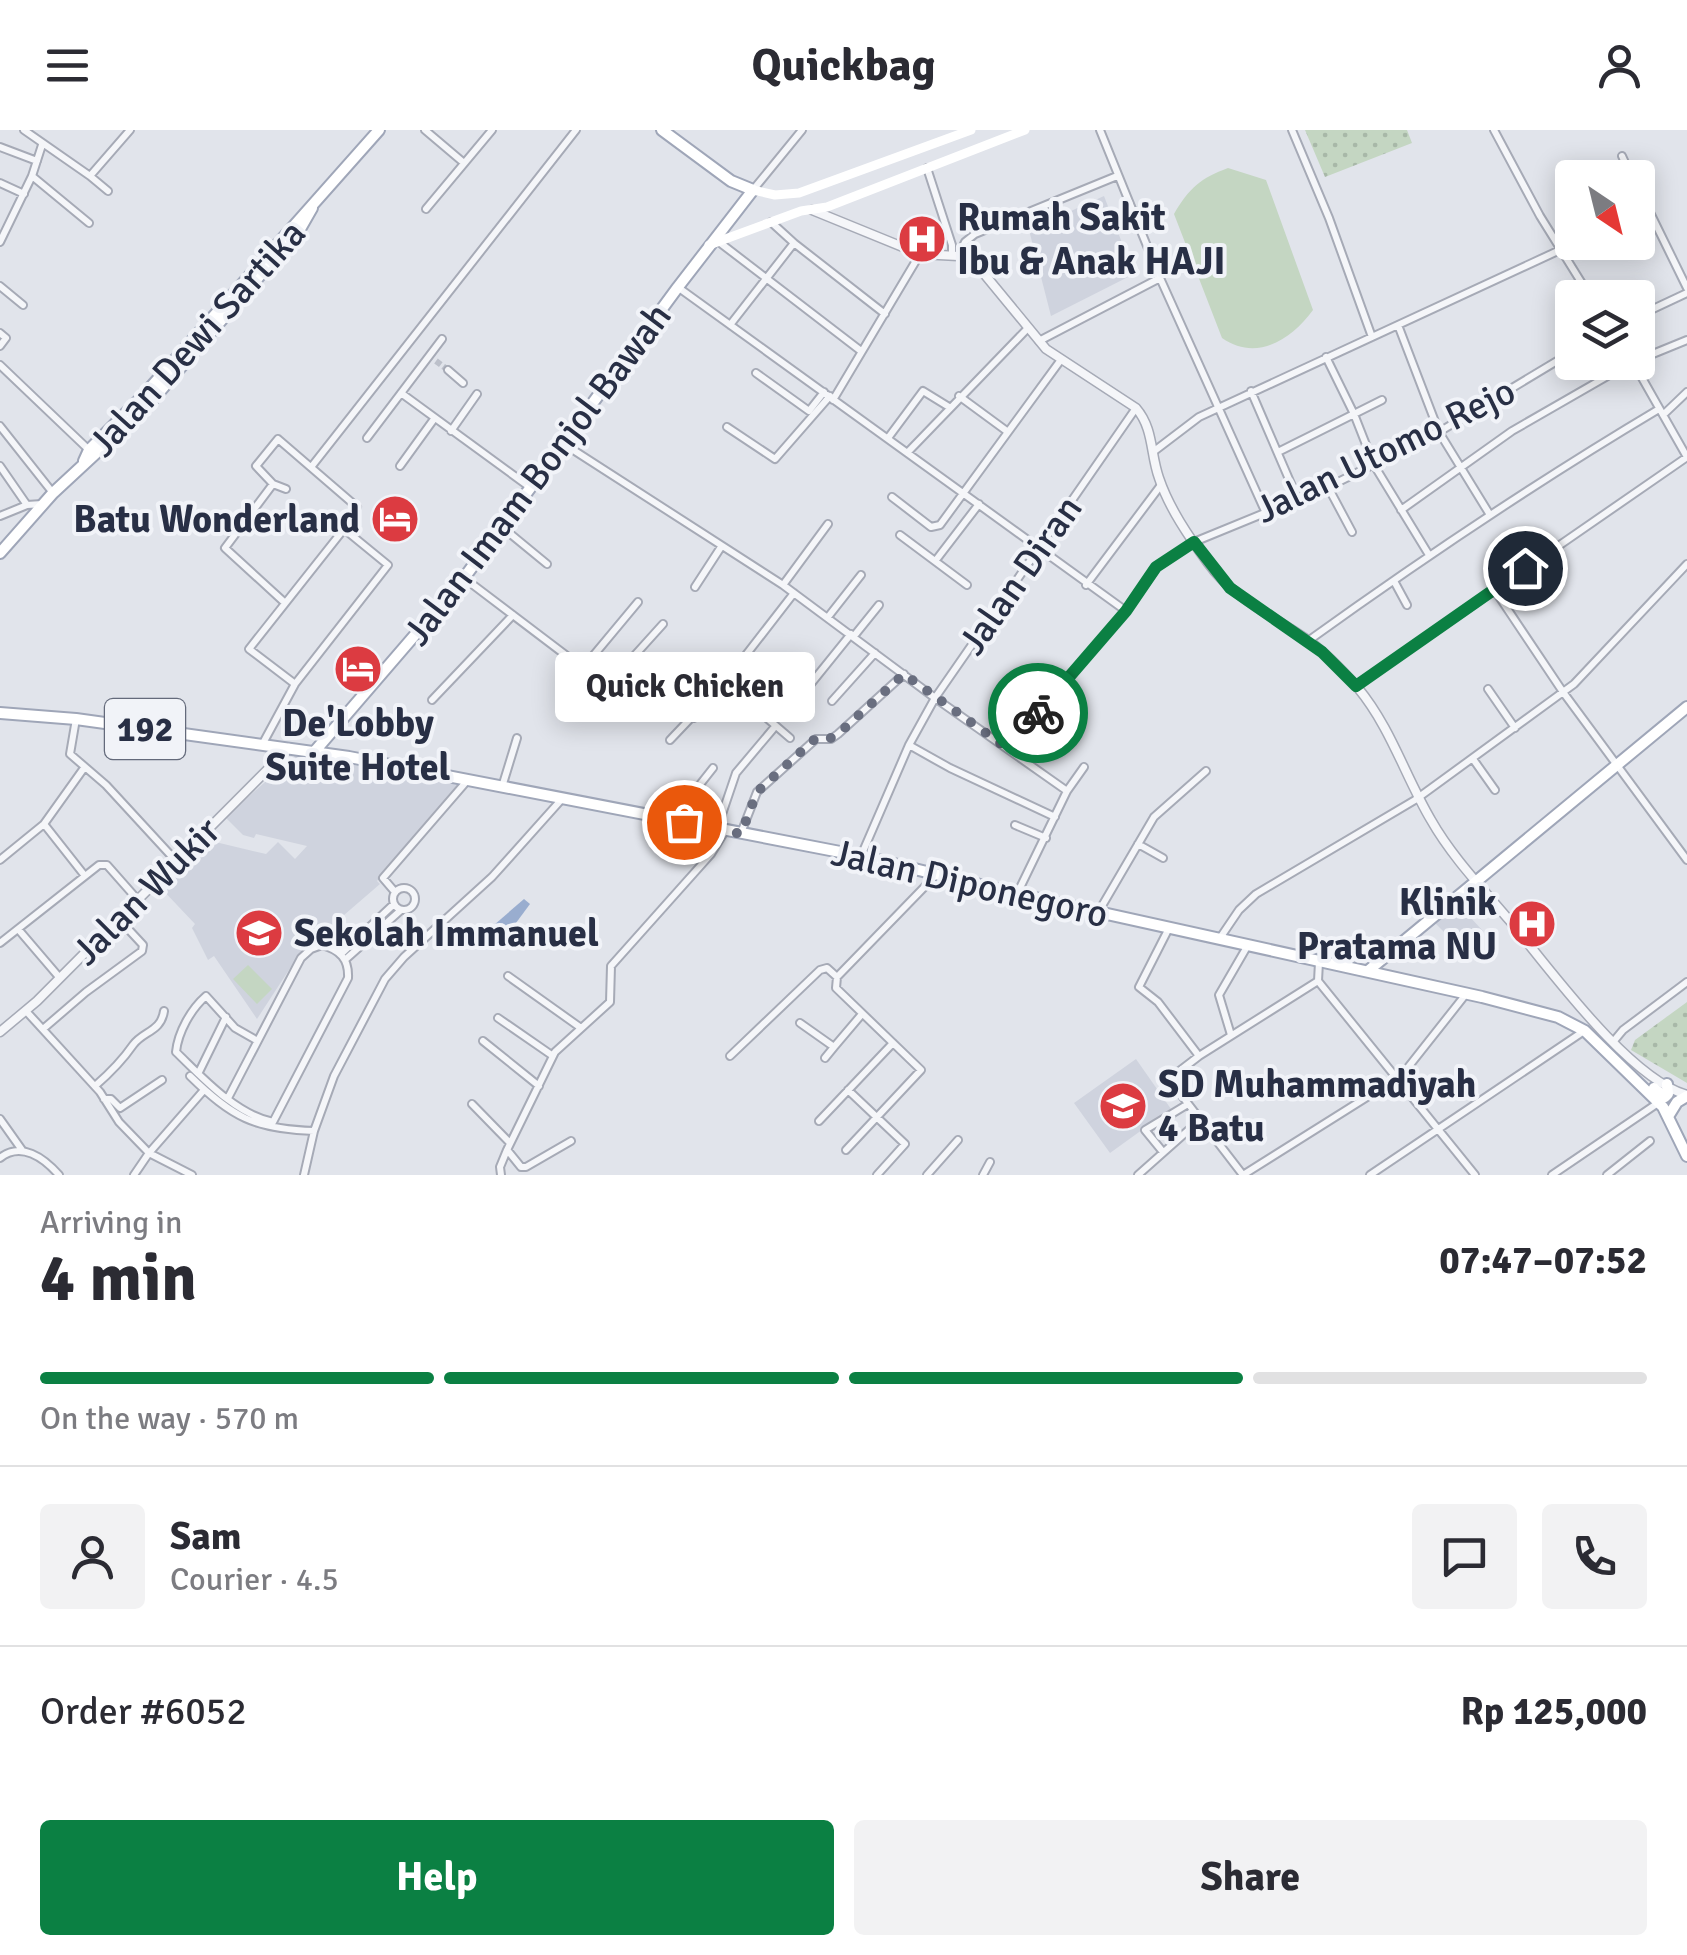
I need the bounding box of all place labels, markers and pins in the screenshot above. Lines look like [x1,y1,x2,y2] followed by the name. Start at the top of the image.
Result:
[957,194,1226,285] place label: Rumah Sakit Ibu & Anak HAJI
[896,213,948,265] hospital icon: Rumah Sakit Ibu & Anak HAJI
[369,493,421,545] hotel icon: Batu Wonderland
[73,496,360,543] place label: Batu Wonderland
[1483,526,1568,611] pin
[332,643,384,695] hotel icon: De'Lobby Suite Hotel
[554,652,814,722] callout: Quick Chicken
[266,700,451,791] place label: De'Lobby Suite Hotel
[642,780,727,865] pin
[1297,879,1497,970] place label: Klinik Pratama NU
[1506,898,1558,950] hospital icon: Klinik Pratama NU
[233,907,285,959] school or university icon: Sekolah Immanuel
[294,910,599,957] place label: Sekolah Immanuel
[1158,1061,1476,1152] place label: SD Muhammadiyah 4 Batu
[1097,1080,1149,1132] school or university icon: SD Muhammadiyah 4 Batu

